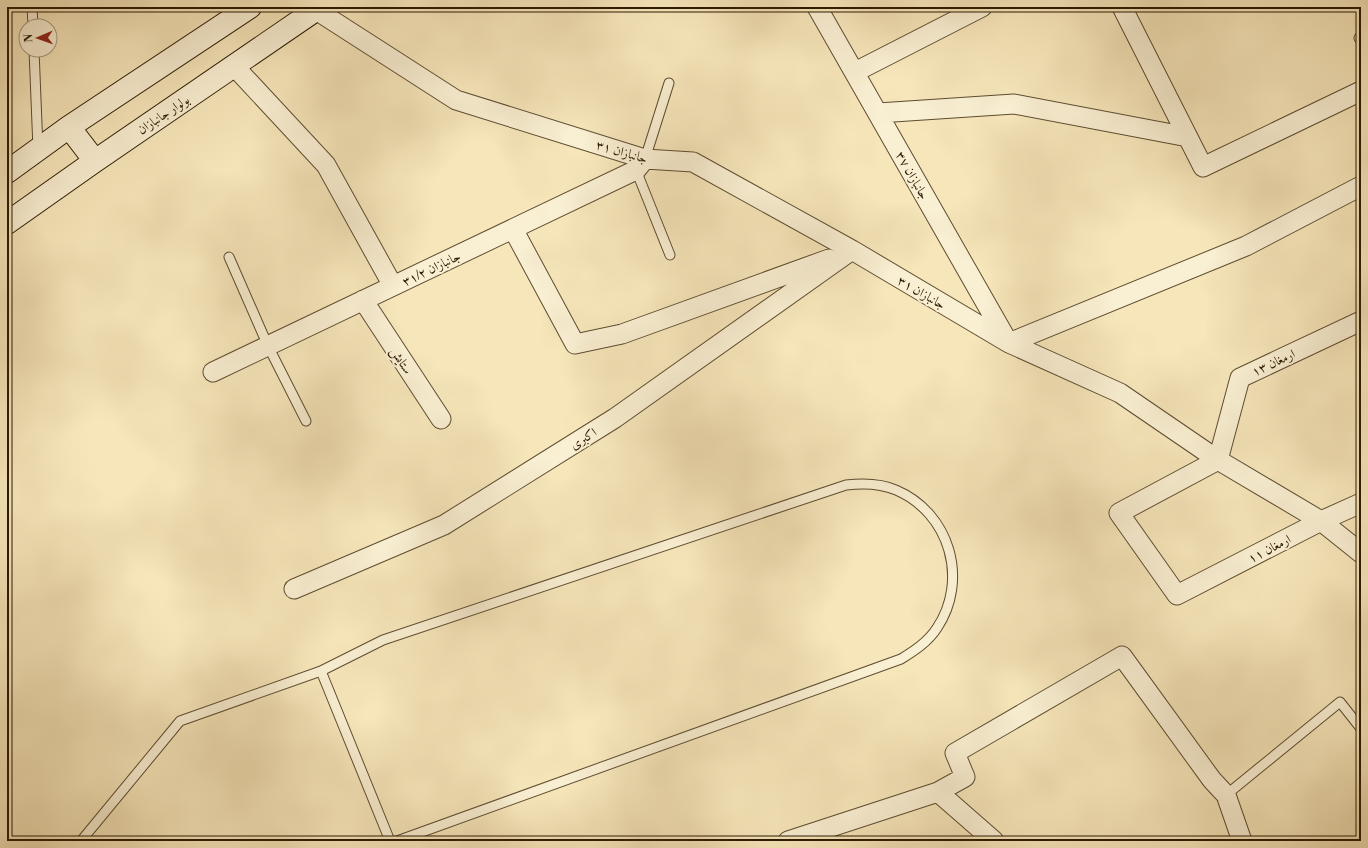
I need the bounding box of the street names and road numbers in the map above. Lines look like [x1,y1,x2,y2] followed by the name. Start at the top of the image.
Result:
[134,92,193,138] street label: بولوار جانبازان
[594,137,649,167] street label: جانبازان ۳۱
[892,149,932,203] street label: جانبازان ۳۷
[400,248,463,290] street label: جانبازان ۳۱/۲
[895,273,949,313] street label: جانبازان ۳۱
[386,344,416,378] street label: ستایش
[1249,346,1298,380] street label: ارمغان ۱۳
[567,424,600,453] street label: اکبری
[1245,531,1294,566] street label: ارمغان ۱۱

